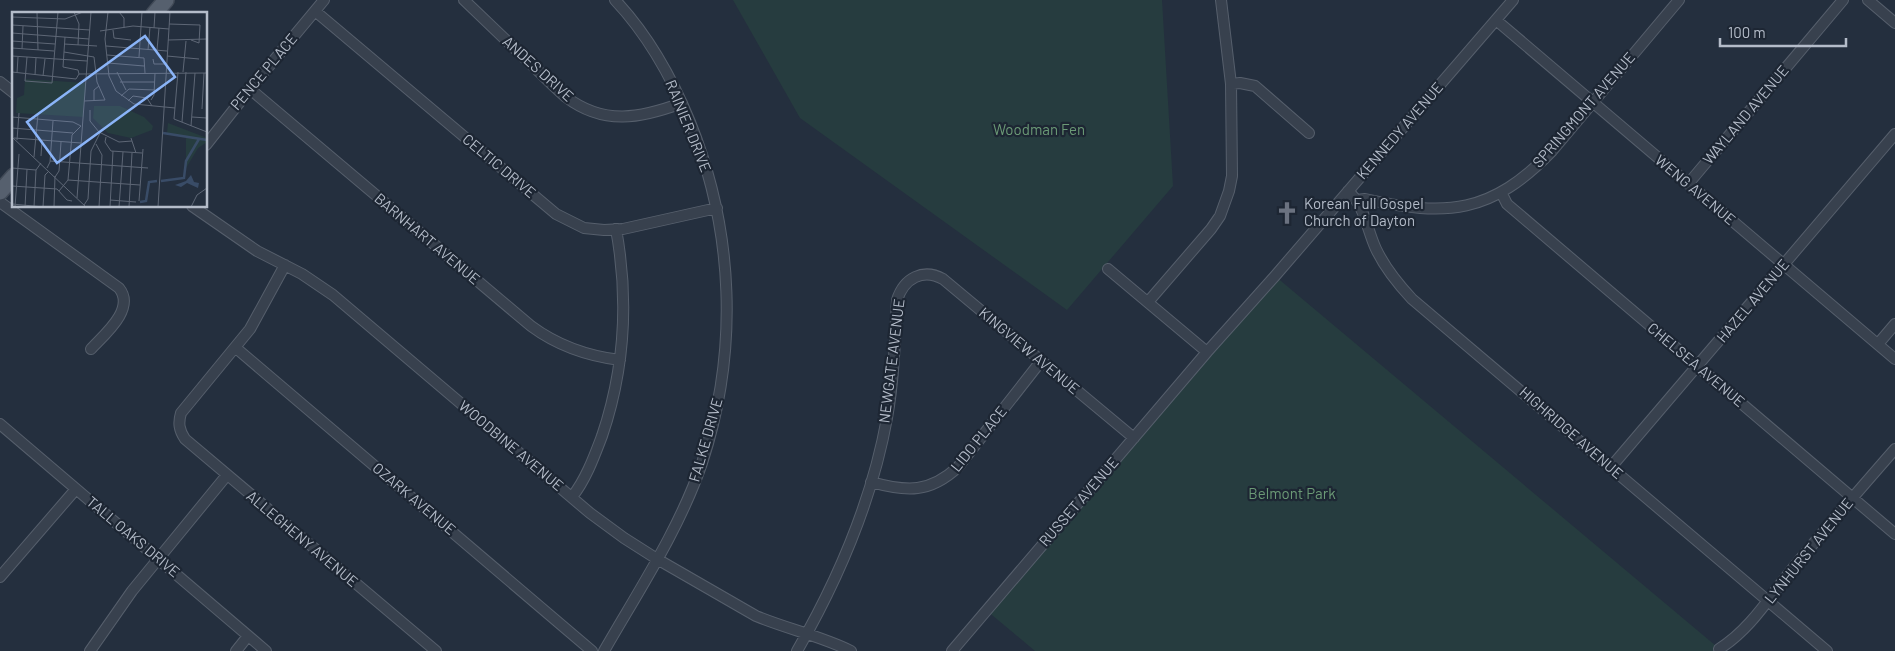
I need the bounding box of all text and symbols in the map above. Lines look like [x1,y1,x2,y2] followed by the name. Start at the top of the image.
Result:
[12,12,208,208] inset map
[1720,15,1846,47] scale bar
[1728,23,1766,41] text: 100 m
[226,29,300,113] street label: PENCE PLACE
[500,32,578,105] street label: ANDES DRIVE
[1528,48,1638,171] street label: SPRINGMONT AVENUE
[1699,61,1792,168] street label: WAYLAND AVENUE
[662,77,716,174] street label: RAINIER DRIVE
[1352,78,1446,183] street label: KENNEDY AVENUE
[993,120,1085,138] park label: Woodman Fen
[459,129,540,201] street label: CELTIC DRIVE
[1652,150,1740,228] street label: WENG AVENUE
[371,189,484,288] street label: BARNHART AVENUE
[1304,194,1424,229] place label: Korean Full Gospel Church of Dayton
[1274,200,1300,226] church icon: Korean Full Gospel Church of Dayton
[1712,255,1792,346] street label: HAZEL AVENUE
[874,298,908,424] street label: NEWGATE AVENUE
[976,303,1083,397] street label: KINGVIEW AVENUE
[1644,318,1749,410] street label: CHELSEA AVENUE
[1516,382,1627,482] street label: HIGHRIDGE AVENUE
[456,396,568,494] street label: WOODBINE AVENUE
[684,396,726,484] street label: FALKE DRIVE
[946,402,1010,475] street label: LIDO PLACE
[1035,453,1122,550] street label: RUSSET AVENUE
[369,458,460,538] street label: OZARK AVENUE
[1248,484,1336,502] park label: Belmont Park
[243,486,362,590] street label: ALLEGHENY AVENUE
[83,492,184,580] street label: TALL OAKS DRIVE
[1760,494,1856,607] street label: LYNHURST AVENUE

